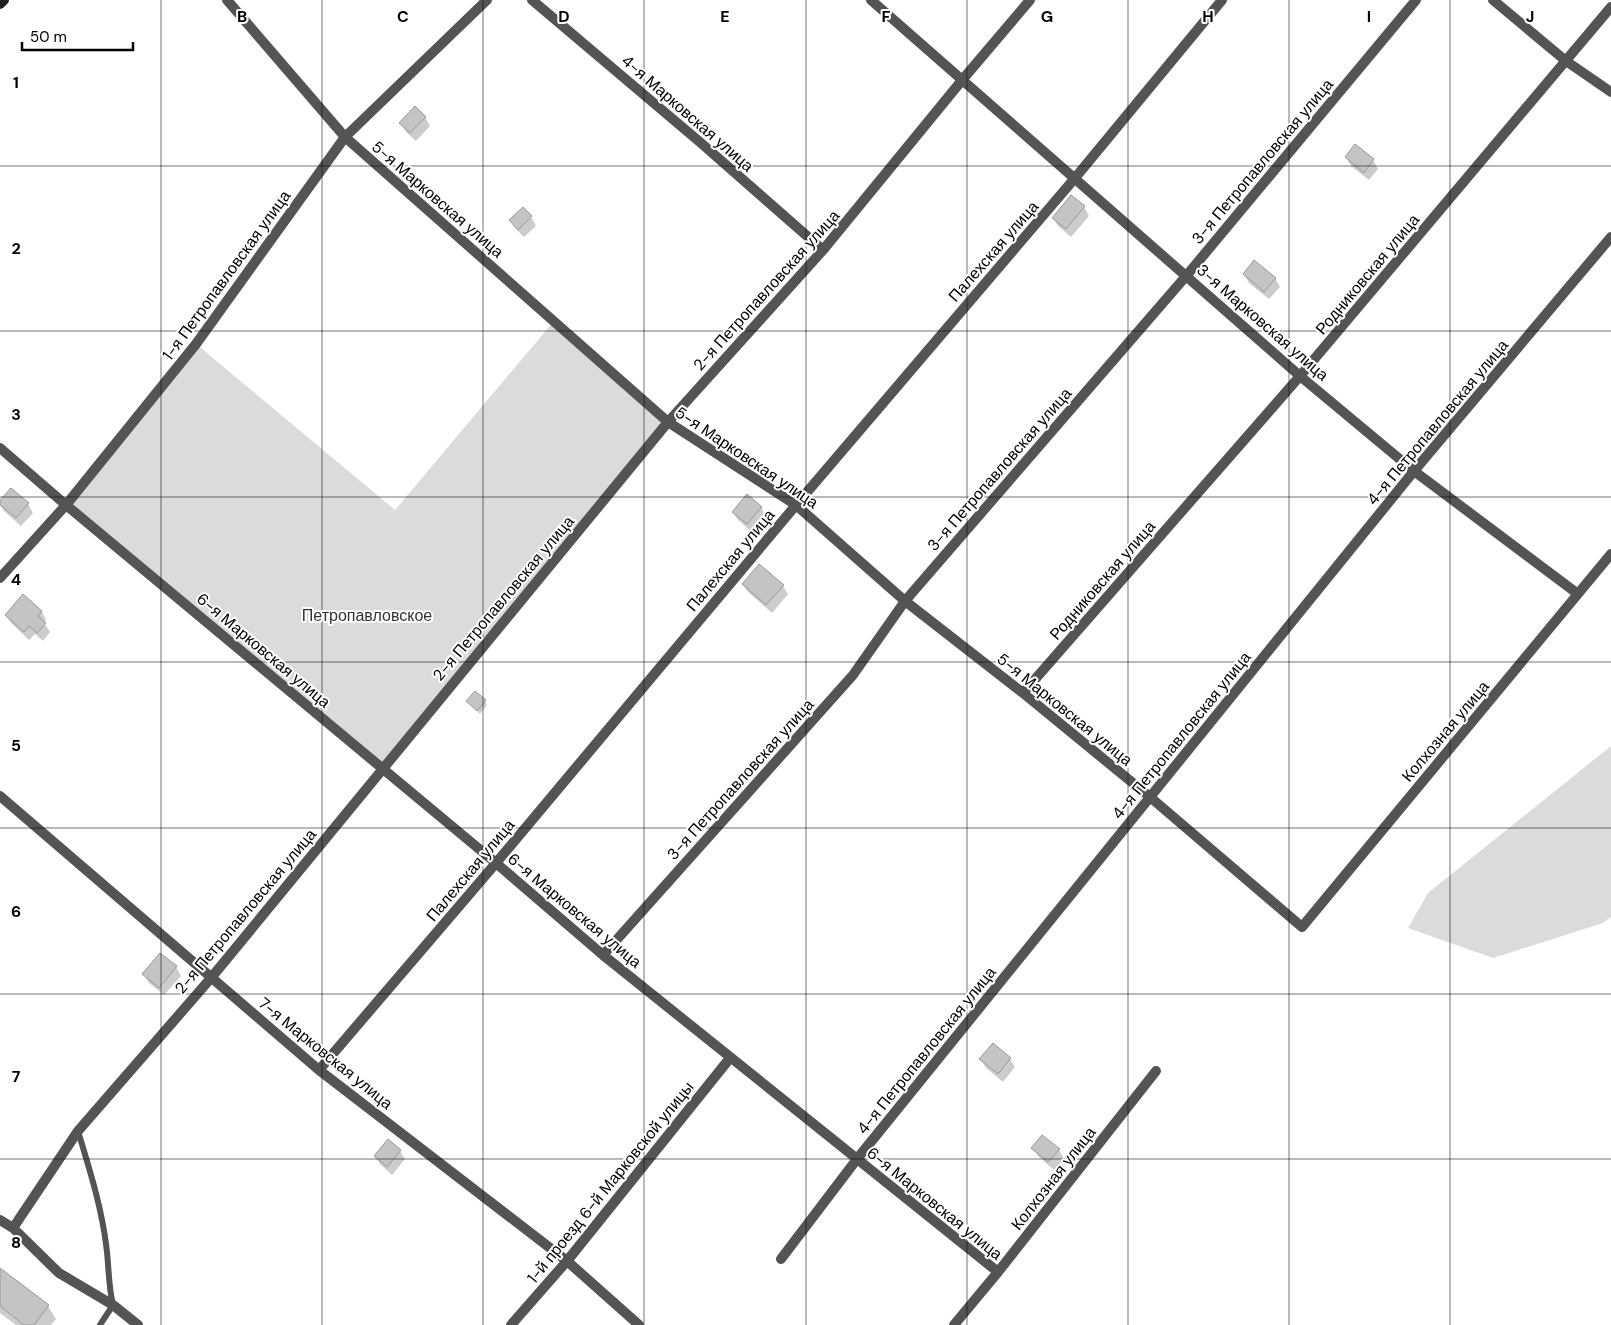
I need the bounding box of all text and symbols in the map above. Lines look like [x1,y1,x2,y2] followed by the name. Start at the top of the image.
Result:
[237,6,247,27] text: B
[397,6,409,27] text: C
[558,6,570,27] text: D
[720,6,730,27] text: E
[882,6,891,27] text: F
[1041,6,1053,27] text: G
[1202,6,1214,27] text: H
[1367,6,1371,27] text: I
[1526,6,1534,27] text: J
[22,20,134,52] scale bar
[30,27,67,47] text: 50 m
[617,50,758,177] street label: 4-я Марковская улица
[13,72,19,93] text: 1
[1187,74,1338,248] street label: 3-я Петропавловская улица
[367,136,508,263] street label: 5-я Марковская улица
[158,186,295,364] street label: 1-я Петропавловская улица
[944,196,1043,306] street label: Палехская улица
[689,205,844,375] street label: 2-я Петропавловская улица
[1311,210,1424,339] street label: Родниковская улица
[11,238,21,259] text: 2
[1192,259,1333,385] street label: 3-я Марковская улица
[1362,335,1513,509] street label: 4-я Петропавловская улица
[923,383,1076,555] street label: 3-я Петропавловская улица
[671,402,822,513] street label: 5-я Марковская улица
[11,404,21,425] text: 3
[681,505,779,616] street label: Палехская улица
[428,511,579,685] street label: 2-я Петропавловская улица
[1045,516,1160,644] street label: Родниковская улица
[11,569,21,590] text: 4
[192,588,335,713] street label: 6-я Марковская улица
[302,605,432,626] park label: Петропавловское
[1107,647,1256,823] street label: 4-я Петропавловская улица
[993,648,1137,771] street label: 5-я Марковская улица
[1397,676,1494,786] street label: Колхозная улица
[662,694,818,864] street label: 3-я Петропавловская улица
[11,735,21,756] text: 5
[421,815,519,926] street label: Палехская улица
[170,824,321,998] street label: 2-я Петропавловская улица
[503,848,646,973] street label: 6-я Марковская улица
[11,901,21,922] text: 6
[852,962,1001,1138] street label: 4-я Петропавловская улица
[254,993,397,1114] street label: 7-я Марковская улица
[12,1066,21,1087] text: 7
[522,1077,698,1288] street label: 1-й проезд 6-й Марковской улицы
[1006,1122,1100,1234] street label: Колхозная улица
[863,1142,1007,1265] street label: 6-я Марковская улица
[11,1232,21,1253] text: 8

